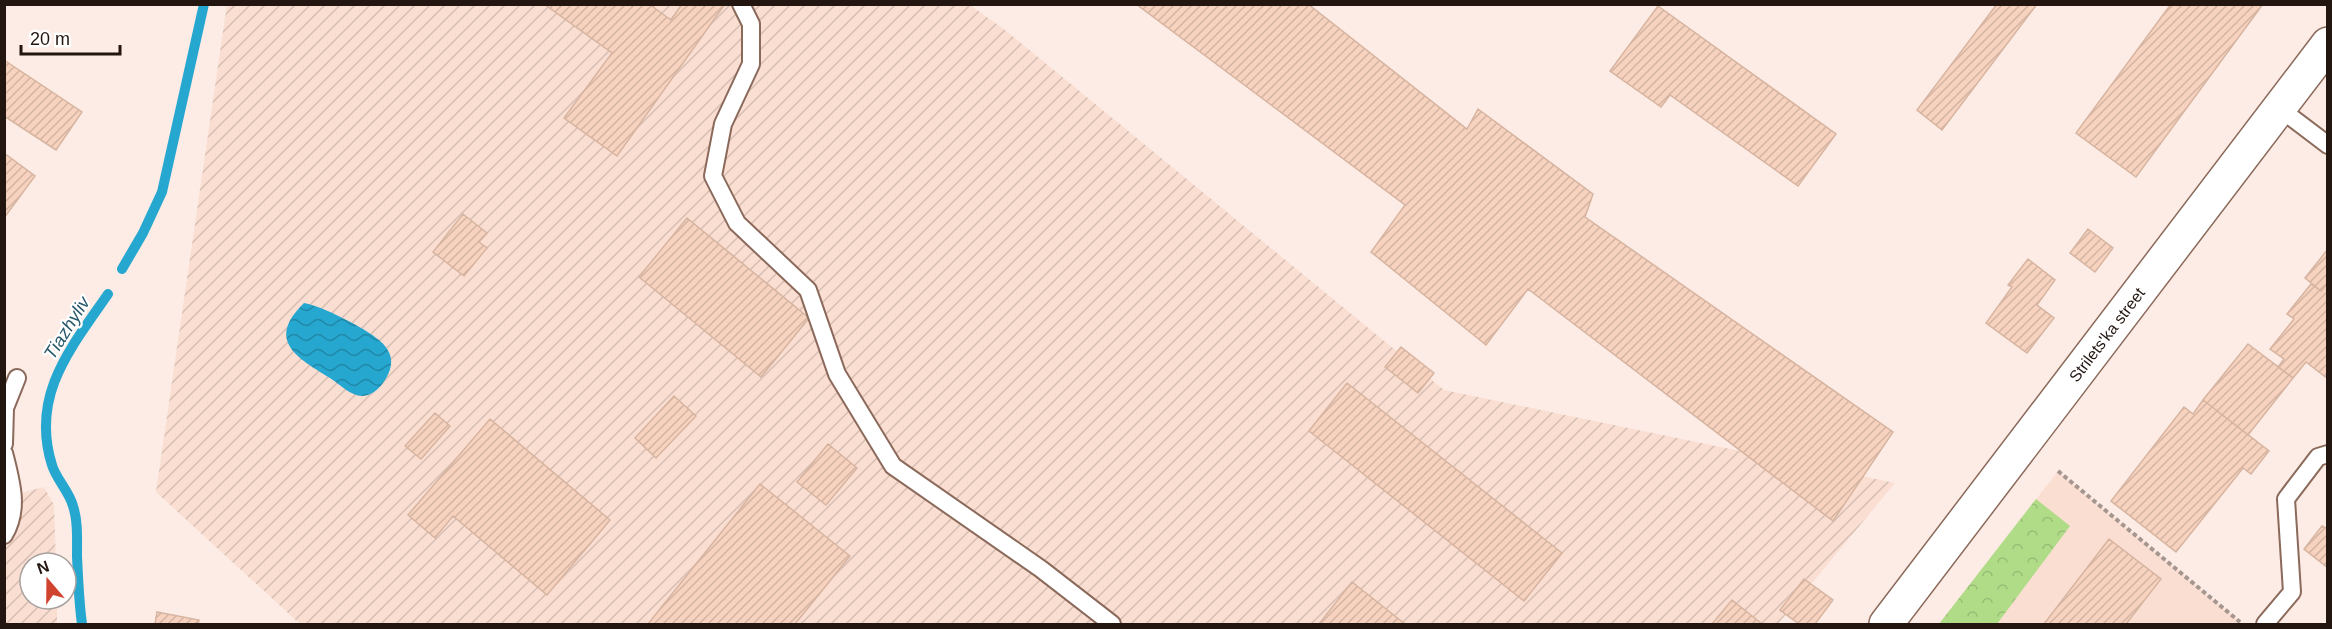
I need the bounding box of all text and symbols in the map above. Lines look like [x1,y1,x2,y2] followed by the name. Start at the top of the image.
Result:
[21,18,120,56] scale bar
[30,29,70,49] text: 20 m
[2066,284,2148,385] street label: Strilets'ka street
[40,292,95,363] water label: Tiazhyliv
[18,551,78,611] north arrow
[35,557,51,577] text: N

